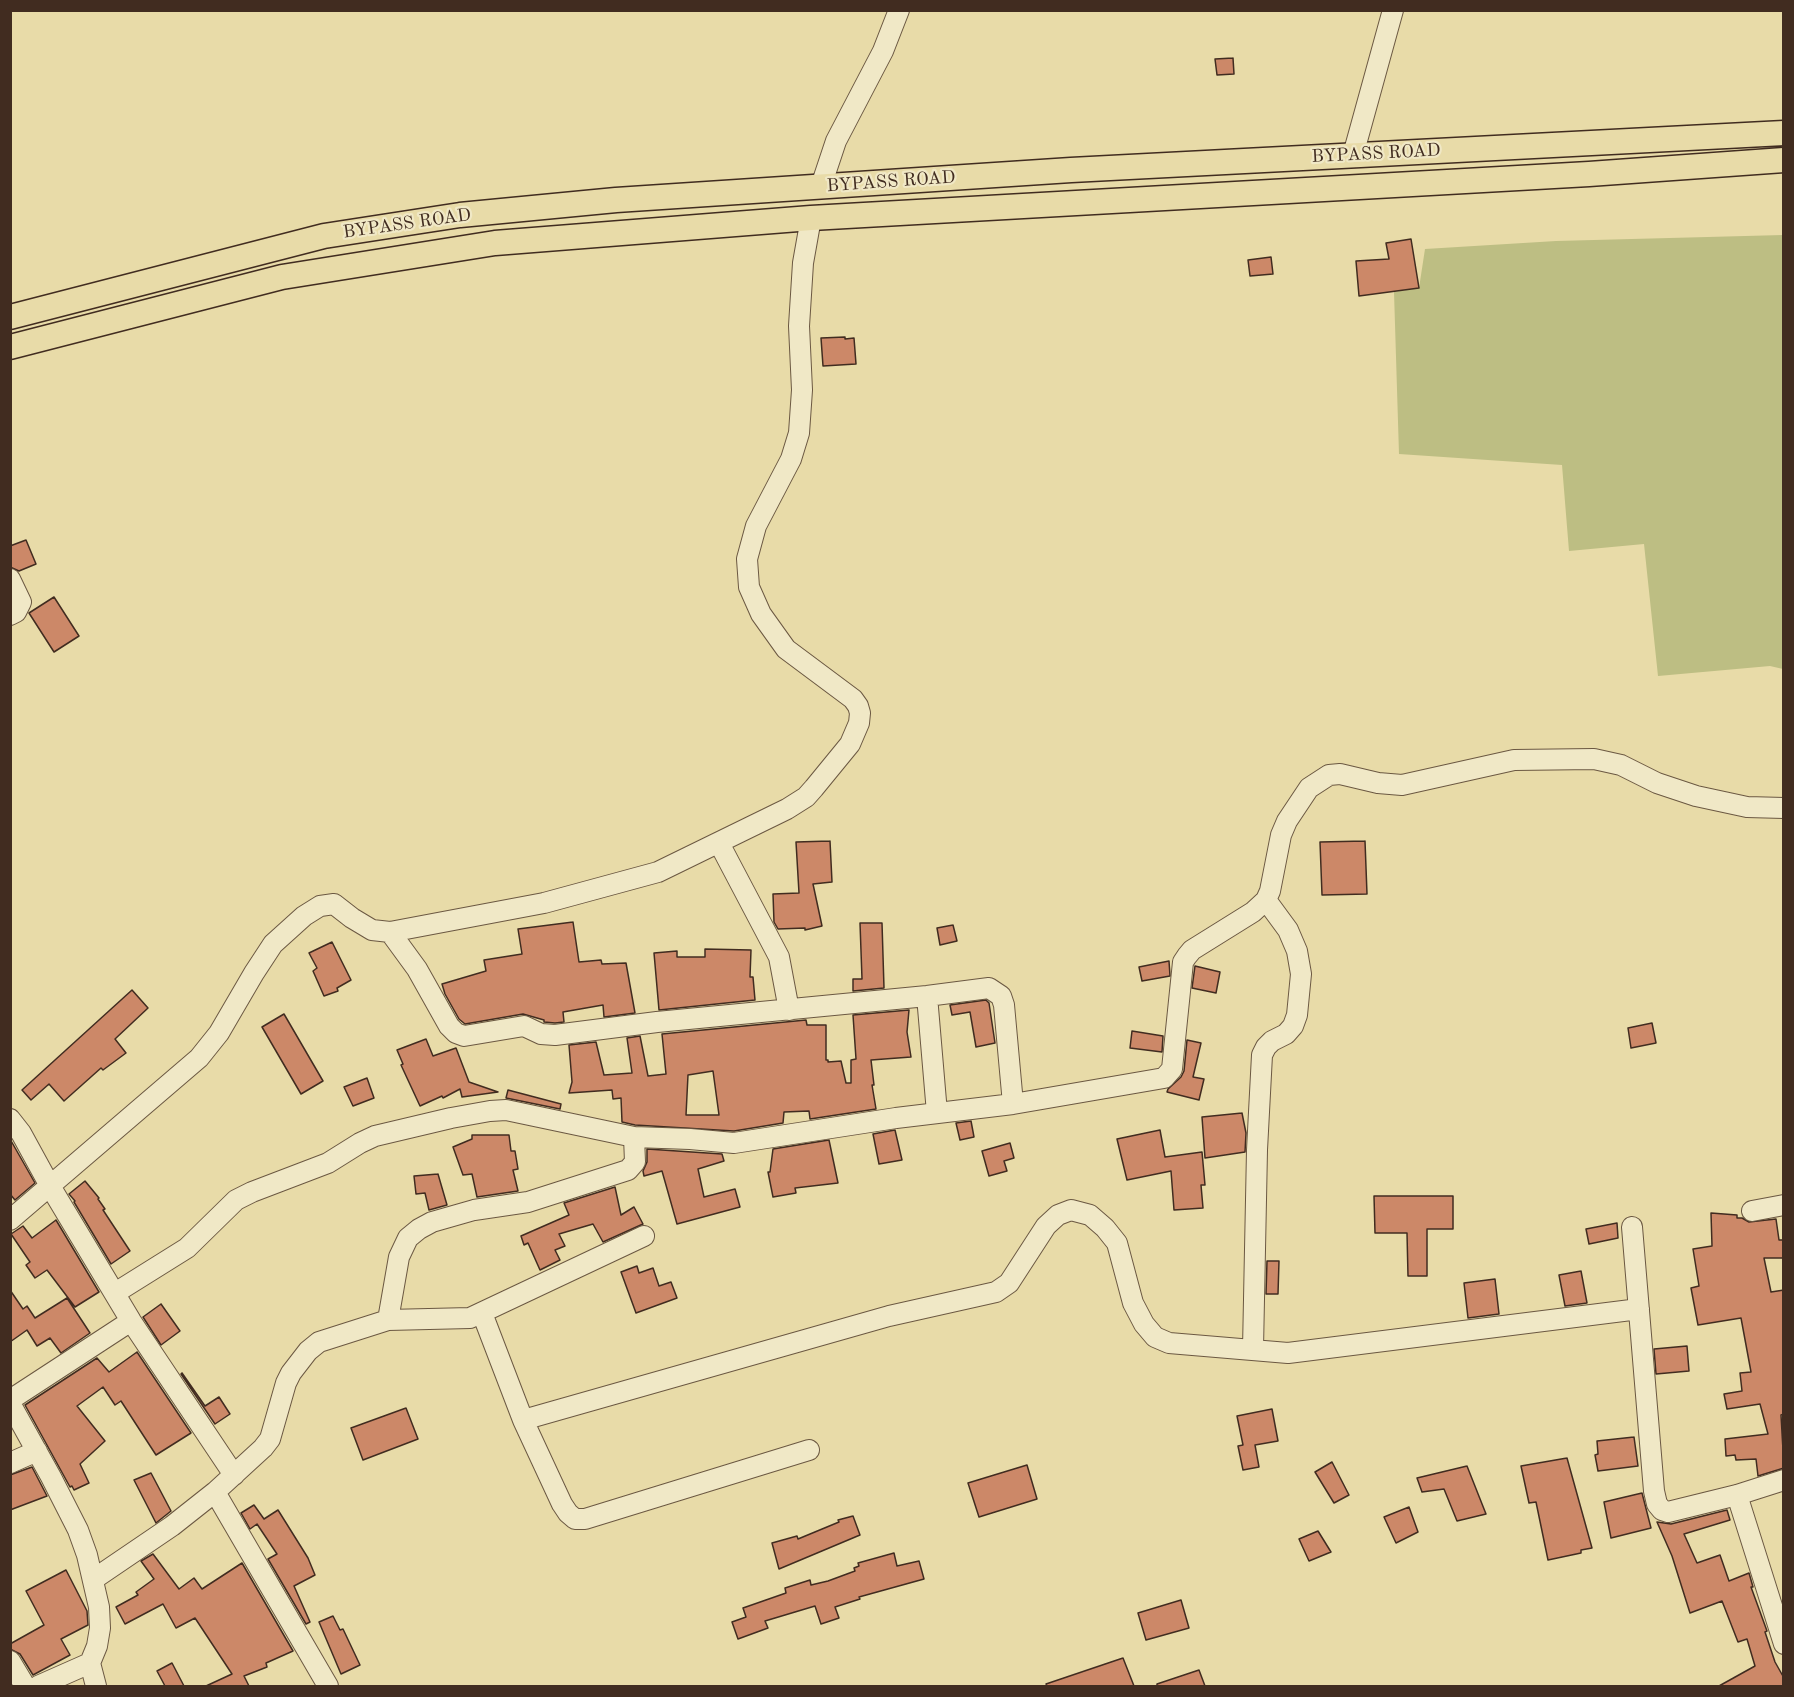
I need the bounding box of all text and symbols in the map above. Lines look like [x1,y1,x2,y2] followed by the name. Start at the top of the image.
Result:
[1311,140,1441,168] street label: BYPASS ROAD
[826,167,956,197] street label: BYPASS ROAD
[342,204,472,244] street label: BYPASS ROAD

